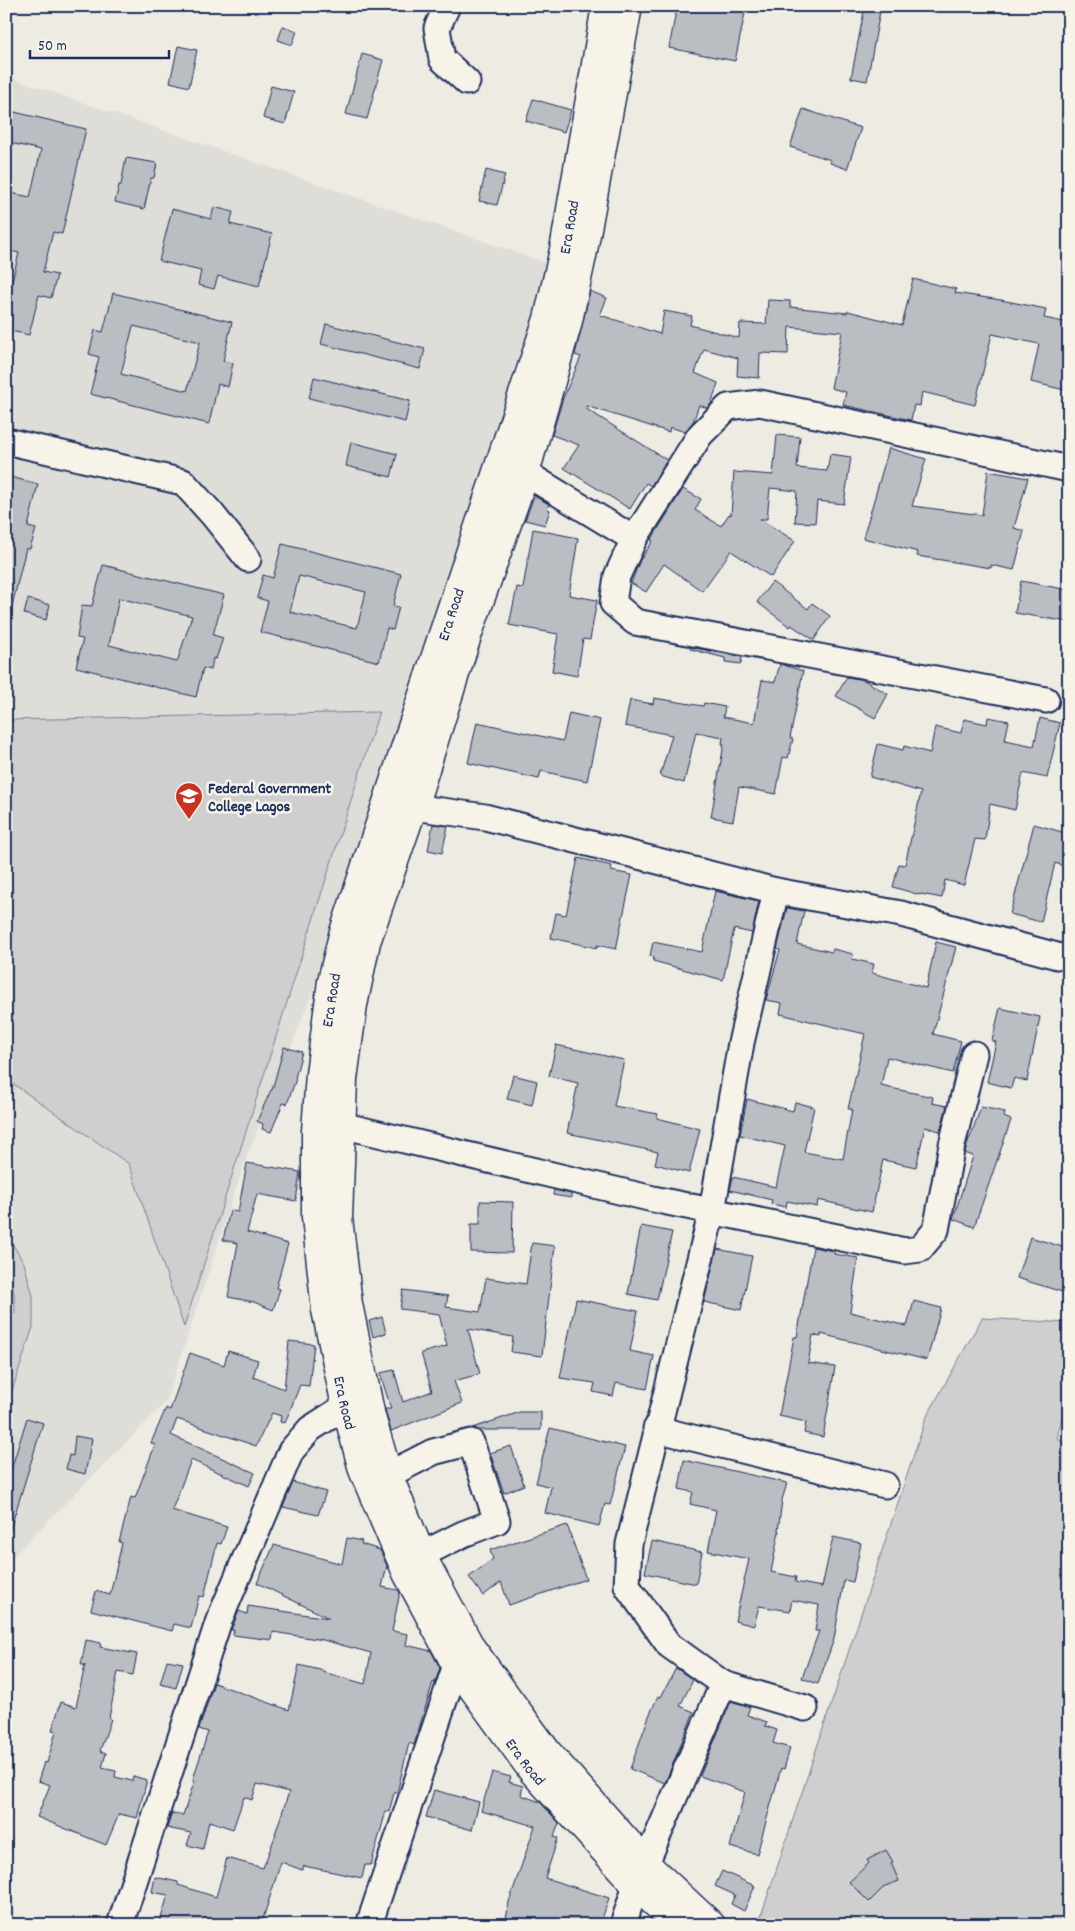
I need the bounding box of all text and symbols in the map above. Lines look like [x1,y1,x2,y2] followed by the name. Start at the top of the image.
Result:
[30,28,169,60] scale bar
[38,36,67,58] text: 50 m
[554,199,587,256] street label: Era Road
[433,585,472,644] street label: Era Road
[208,778,331,819] place label: Federal Government College Lagos
[174,781,204,820] school or university icon: Federal Government College Lagos
[317,972,348,1029] street label: Era Road
[326,1374,361,1433] street label: Era Road
[499,1734,550,1792] street label: Era Road

